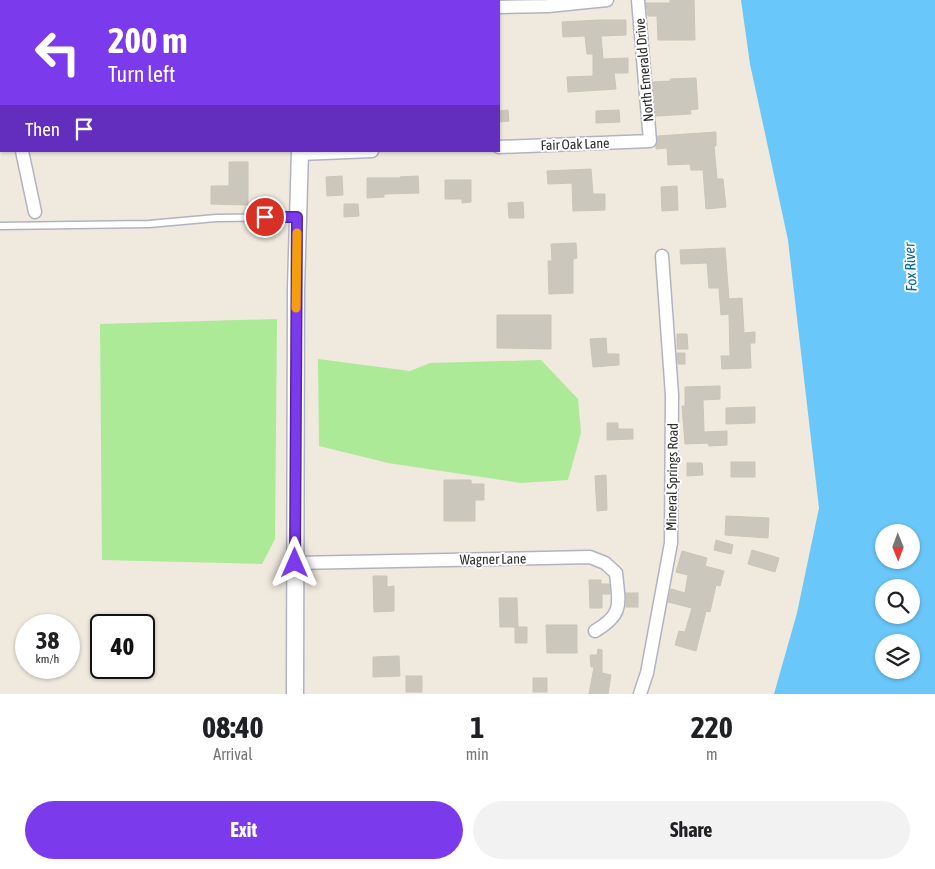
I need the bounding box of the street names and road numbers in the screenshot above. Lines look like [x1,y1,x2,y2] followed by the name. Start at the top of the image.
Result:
[632,18,656,122] street label: North Emerald Drive
[540,135,610,153] street label: Fair Oak Lane
[663,423,681,531] street label: Mineral Springs Road
[460,550,526,568] street label: Wagner Lane

